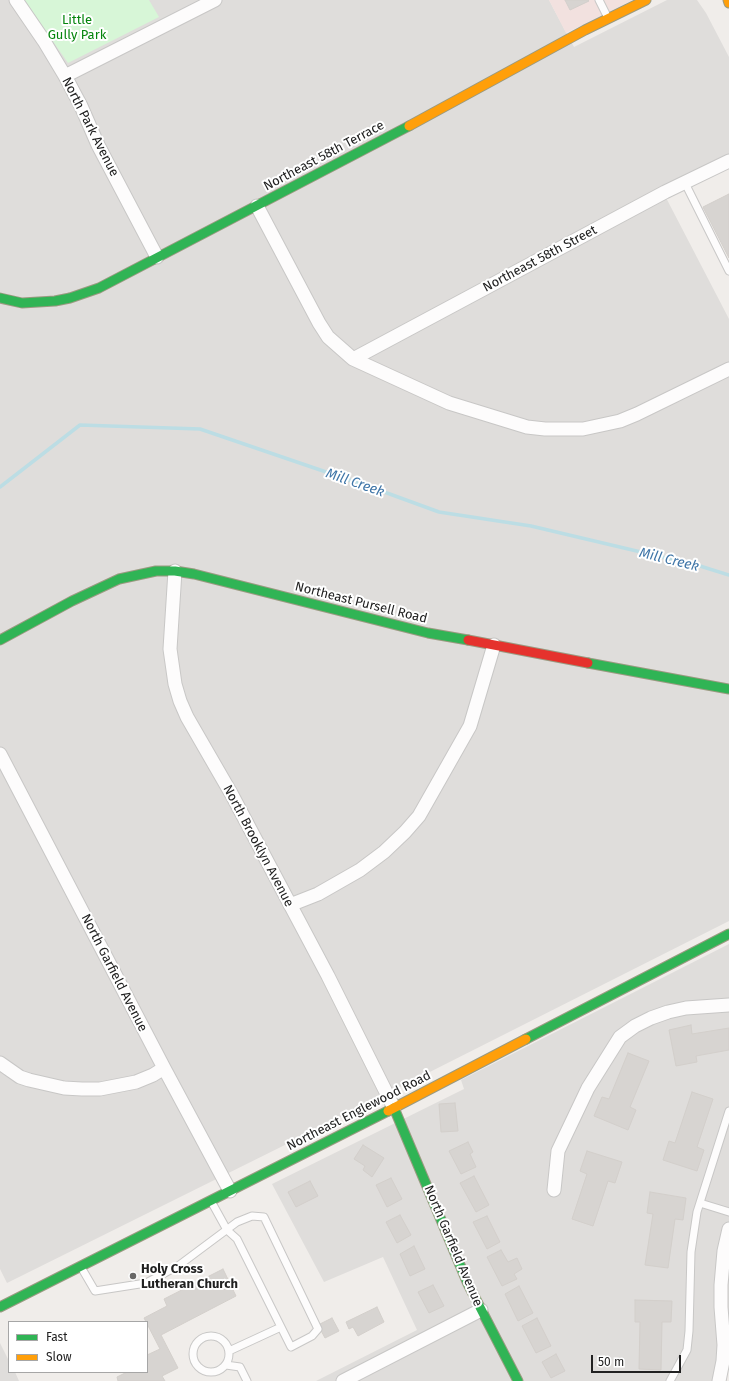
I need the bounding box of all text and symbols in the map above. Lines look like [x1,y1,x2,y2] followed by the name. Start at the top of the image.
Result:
[48,12,106,43] park label: Little Gully Park
[58,75,122,179] street label: North Park Avenue
[261,118,387,194] street label: Northeast 58th Terrace
[480,222,600,296] street label: Northeast 58th Street
[323,465,387,501] water label: Mill Creek
[637,544,701,576] water label: Mill Creek
[293,579,429,627] street label: Northeast Pursell Road
[219,782,297,910] street label: North Brooklyn Avenue
[77,911,151,1035] street label: North Garfield Avenue
[284,1068,434,1154] street label: Northeast Englewood Road
[420,1183,486,1309] street label: North Garfield Avenue
[141,1261,238,1292] place label: Holy Cross Lutheran Church
[128,1271,138,1281] marker: Holy Cross Lutheran Church
[8,1321,148,1373] legend
[46,1330,68,1344] text: Fast
[593,1347,683,1373] scale bar
[46,1350,72,1364] text: Slow
[598,1355,624,1369] text: 50 m

